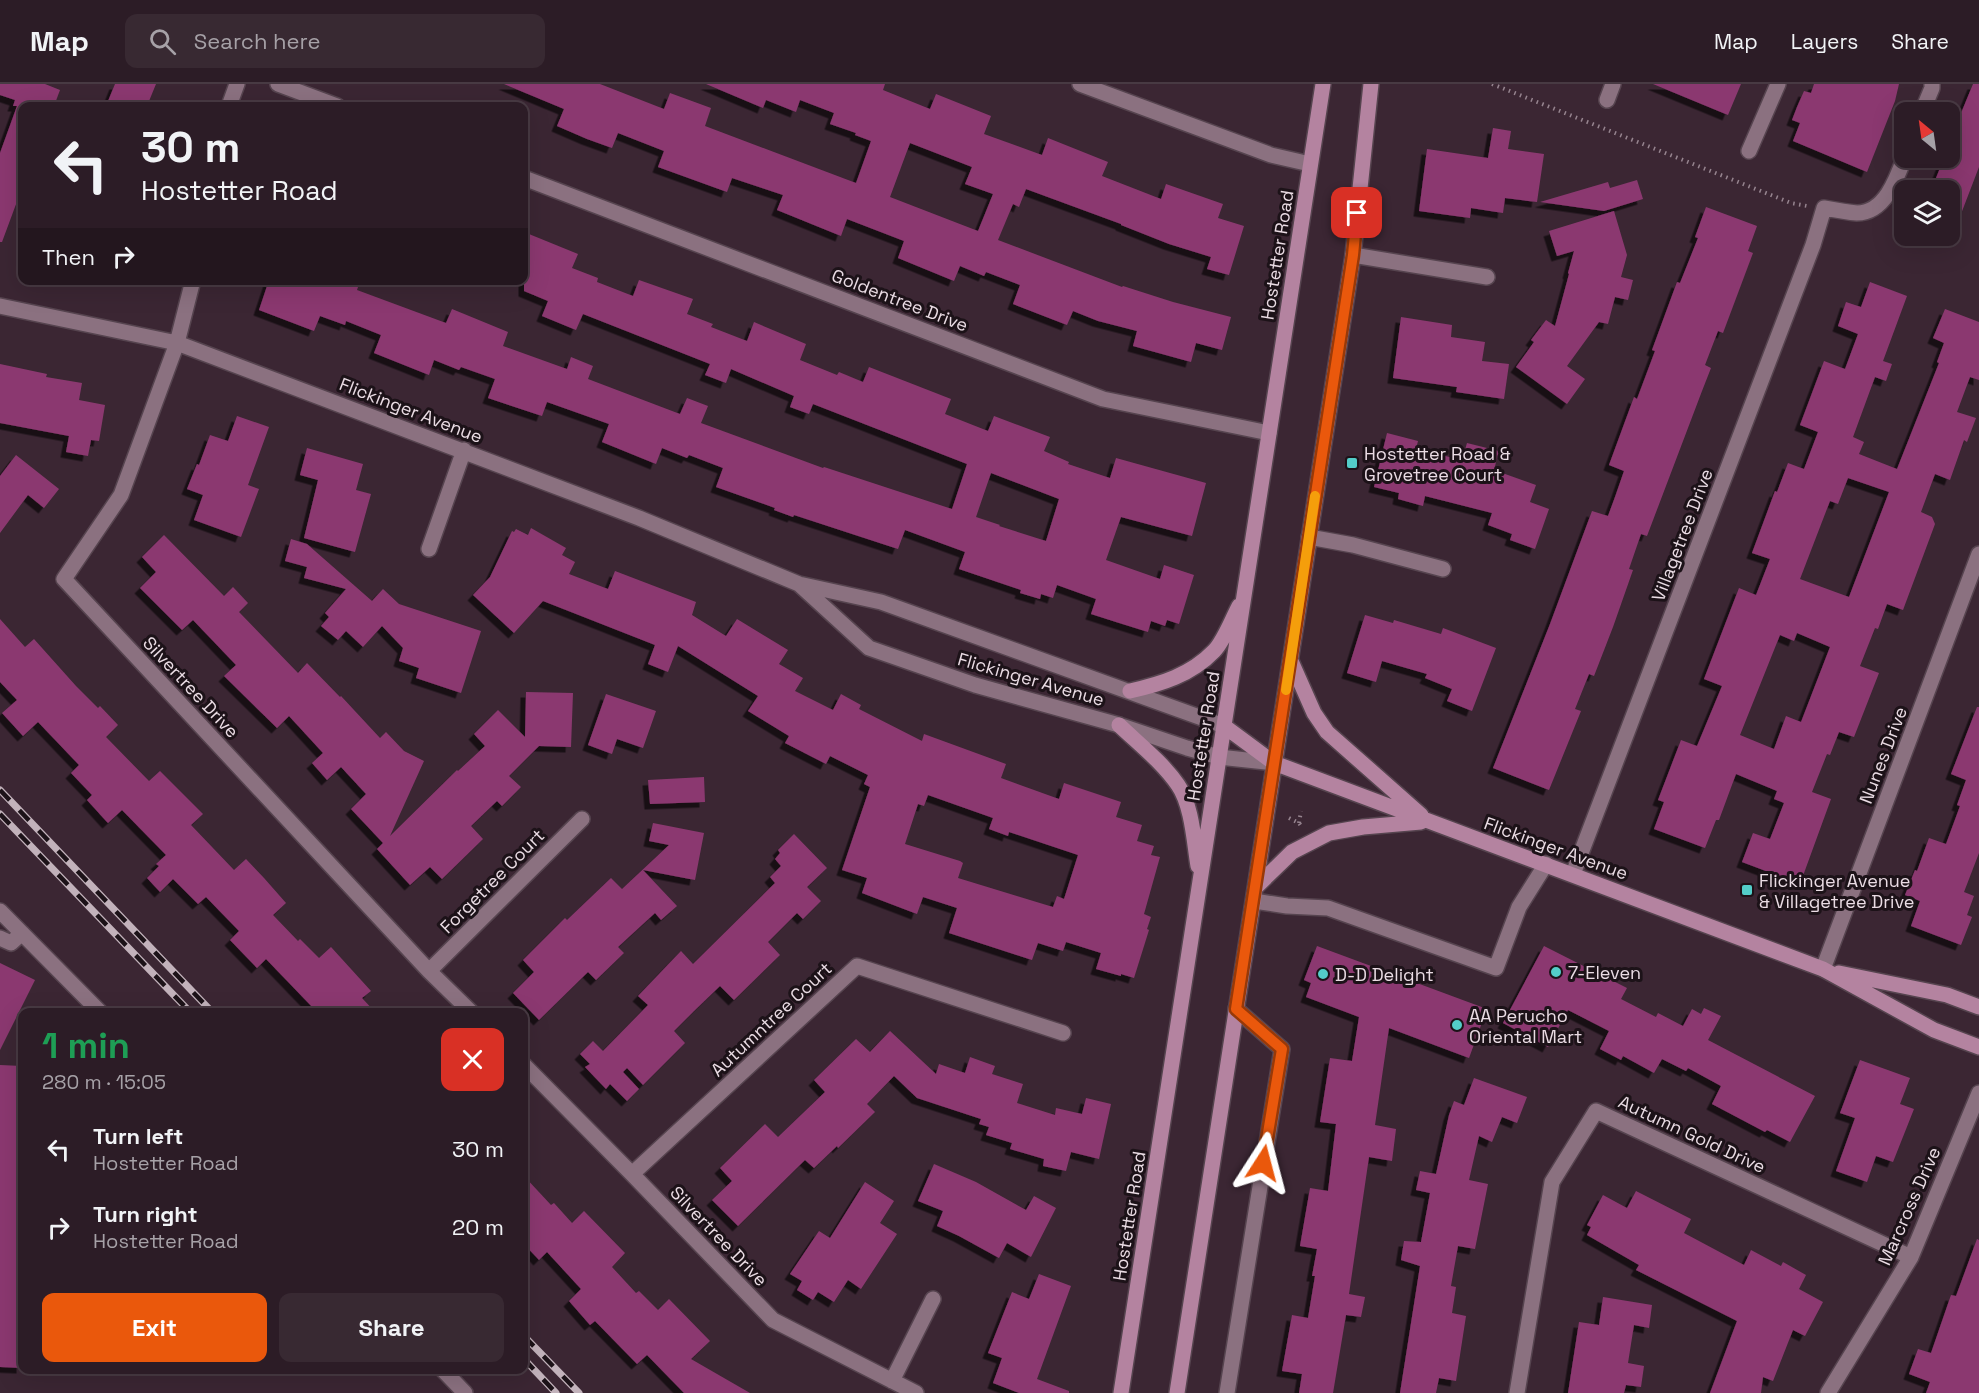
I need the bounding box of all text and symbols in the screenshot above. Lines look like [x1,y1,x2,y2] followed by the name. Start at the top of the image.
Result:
[125,14,545,68] search box
[30,23,89,59] text: Map
[146,25,179,58] icon: search
[194,27,321,55] text: Search here
[1714,28,1758,55] text: Map
[1791,28,1858,55] text: Layers
[1891,28,1949,55] text: Share
[1894,102,1960,168] north arrow
[1894,102,1960,246] map controls
[141,121,240,174] text: 30 m
[42,126,120,204] icon: left
[141,173,338,208] text: Hostetter Road
[1894,180,1960,246] button: layers
[1331,187,1382,238] pin
[1255,188,1299,322] street label: Hostetter Road
[1340,196,1373,229] icon: arrive
[107,240,140,273] icon: right
[42,243,95,271] text: Then
[829,263,971,337] street label: Goldentree Drive
[336,372,486,448] street label: Flickinger Avenue
[1364,442,1511,486] place label: Hostetter Road & Grovetree Court
[1345,456,1359,470] marker: Hostetter Road & Grovetree Court
[1646,465,1718,605] street label: Villagetree Drive
[138,631,244,743] street label: Silvertree Drive
[955,647,1107,711] street label: Flickinger Avenue
[1181,669,1225,803] street label: Hostetter Road
[1854,703,1912,807] street label: Nunes Drive
[1481,811,1631,885] street label: Flickinger Avenue
[435,824,549,938] street label: Forgetree Court
[1759,869,1914,913] place label: Flickinger Avenue & Villagetree Drive
[1740,883,1754,897] marker: Flickinger Avenue & Villagetree Drive
[706,957,836,1081] street label: Autumntree Court
[1568,961,1641,984] place label: 7-Eleven
[1335,963,1434,986] place label: D-D Delight
[1549,965,1563,979] marker: 7-Eleven
[1316,967,1330,981] marker: D-D Delight
[1469,1004,1582,1048] place label: AA Perucho Oriental Mart
[1450,1018,1464,1032] marker: AA Perucho Oriental Mart
[42,1023,130,1069] text: 1 min
[441,1028,504,1091] button: close
[42,1069,166,1095] text: 280 m · 15:05
[1615,1090,1769,1178] street label: Autumn Gold Drive
[93,1122,183,1150] text: Turn left
[1231,1131,1295,1195] position arrow
[42,1133,75,1166] icon: left
[452,1135,504,1163] text: 30 m
[1873,1143,1945,1269] street label: Marcross Drive
[1107,1149,1151,1283] street label: Hostetter Road
[93,1150,239,1176] text: Hostetter Road
[665,1181,773,1291] street label: Silvertree Drive
[93,1200,198,1228] text: Turn right
[42,1211,75,1244] icon: right
[452,1213,504,1241] text: 20 m
[93,1228,239,1254] text: Hostetter Road
[42,1293,267,1362] button: Exit
[279,1293,504,1362] button: Share

